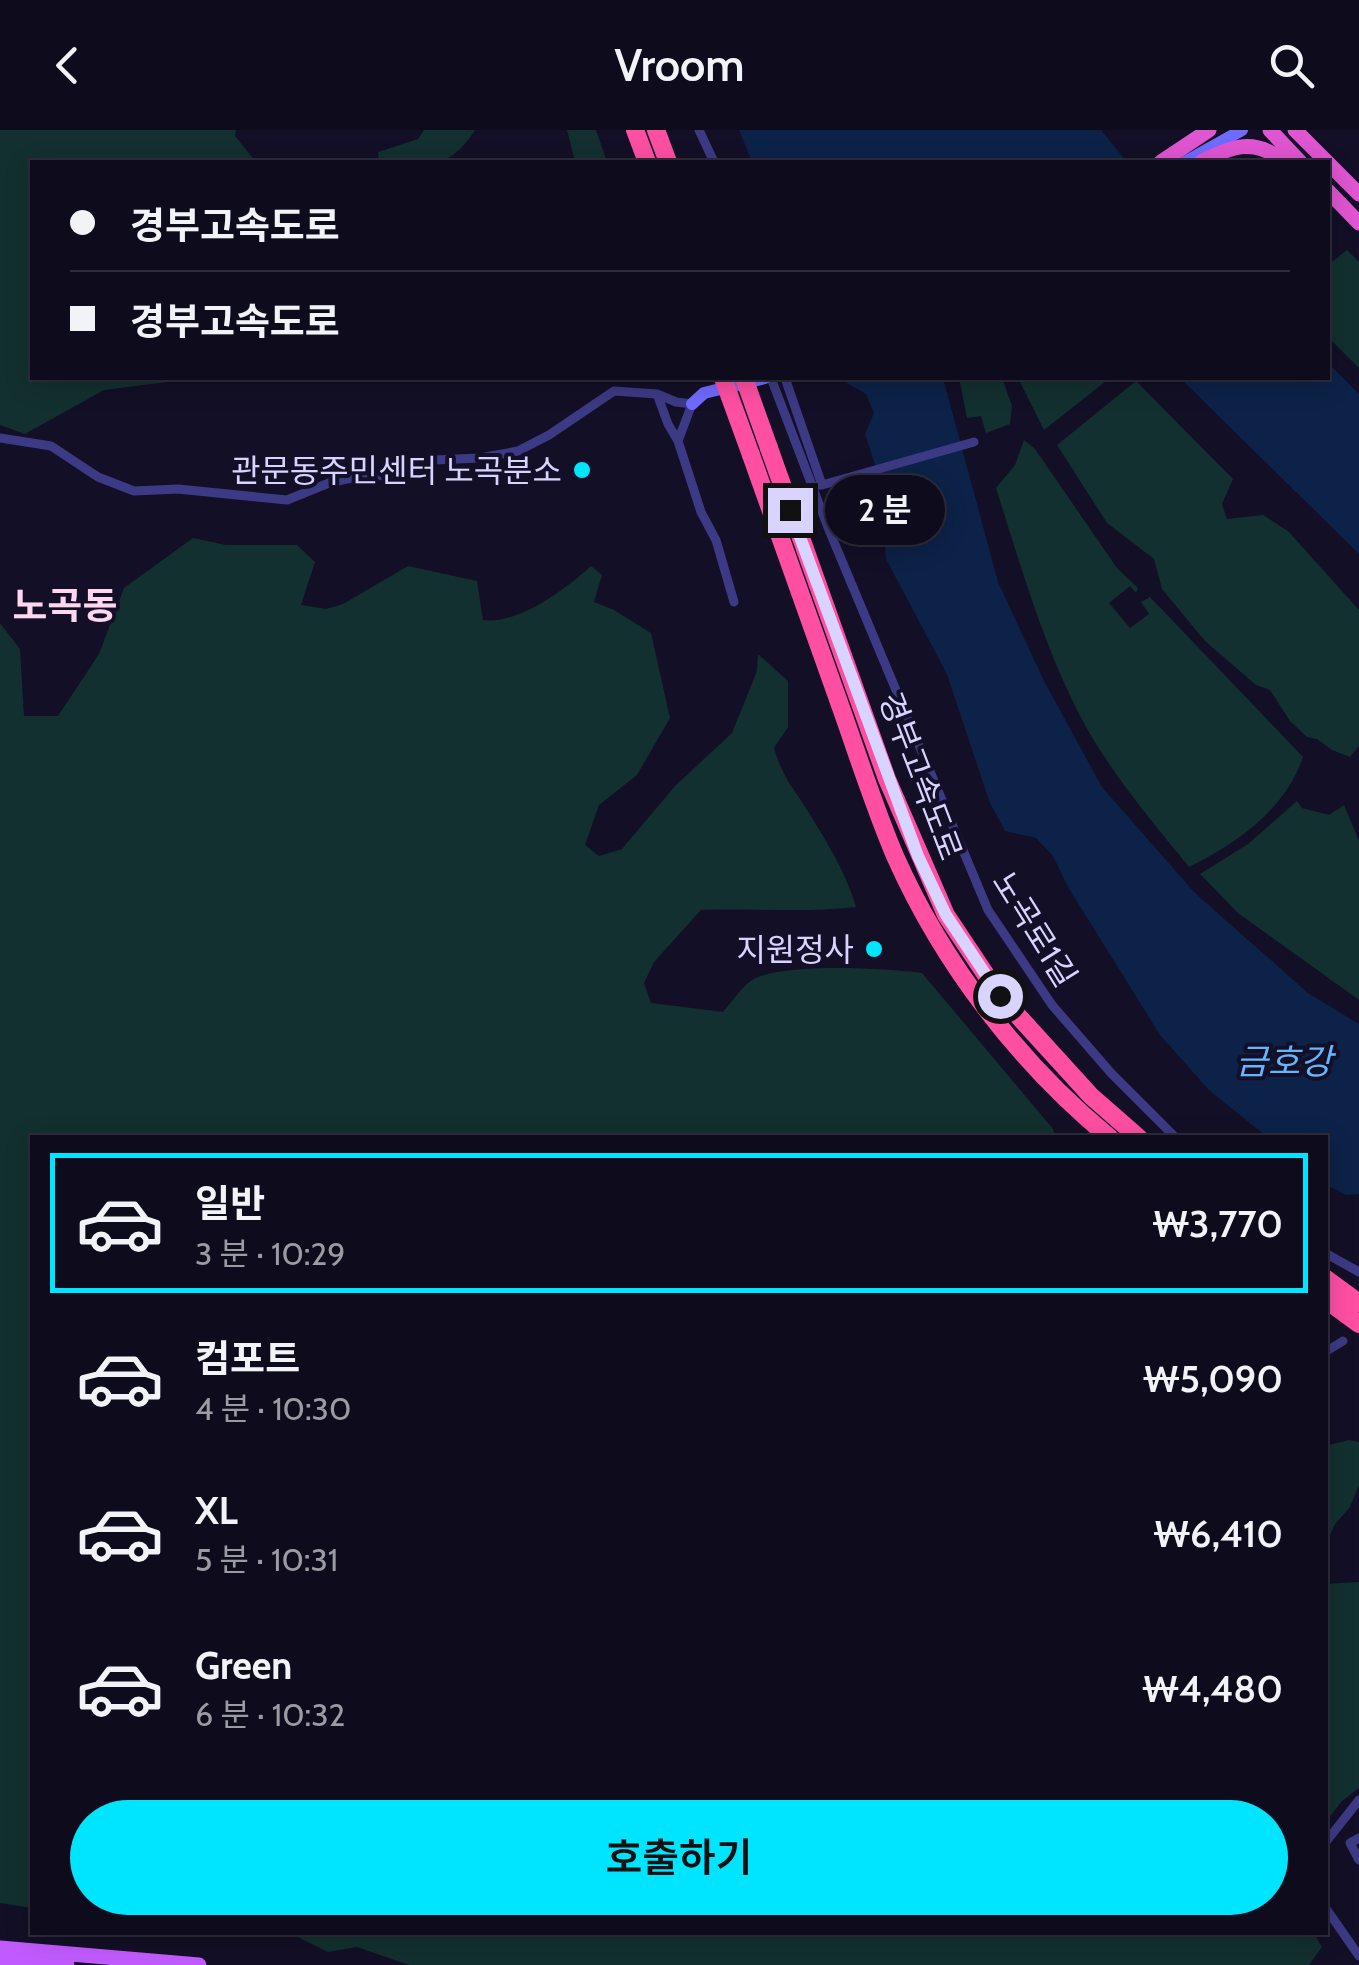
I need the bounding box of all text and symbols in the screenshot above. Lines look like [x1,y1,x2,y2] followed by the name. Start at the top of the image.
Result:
[40,38,95,93] icon: back
[614,38,745,92] text: Vroom
[1264,38,1319,93] icon: search
[130,202,340,249] text: 경부고속도로
[130,298,340,345] text: 경부고속도로
[231,451,562,490] place label: 관문동주민센터 노곡분소
[571,459,593,481] marker: 관문동주민센터 노곡분소
[825,475,945,545] callout: 2 분
[768,488,813,533] route end
[858,490,912,529] text: 2 분
[13,582,117,629] district label: 노곡동
[871,687,971,865] street label: 경부고속도로
[984,864,1086,994] street label: 노곡로1길
[736,930,854,969] place label: 지원정사
[863,938,885,960] marker: 지원정사
[978,974,1023,1019] route start
[1236,1040,1337,1083] water label: 금호강
[75,1178,165,1268] icon: car
[195,1180,265,1227] text: 일반
[1152,1200,1283,1247] text: ₩3,770
[195,1234,345,1273] text: 3 분 · 10:29
[75,1333,165,1423] icon: car
[195,1335,300,1382] text: 컴포트
[1143,1355,1283,1402] text: ₩5,090
[195,1389,351,1428] text: 4 분 · 10:30
[195,1487,238,1534] text: XL
[75,1488,165,1578] icon: car
[1153,1510,1283,1557] text: ₩6,410
[195,1540,338,1579] text: 5 분 · 10:31
[195,1642,292,1689] text: Green
[75,1643,165,1733] icon: car
[1142,1665,1283,1712] text: ₩4,480
[195,1695,345,1734] text: 6 분 · 10:32
[70,1800,1288,1915] button: 호출하기

